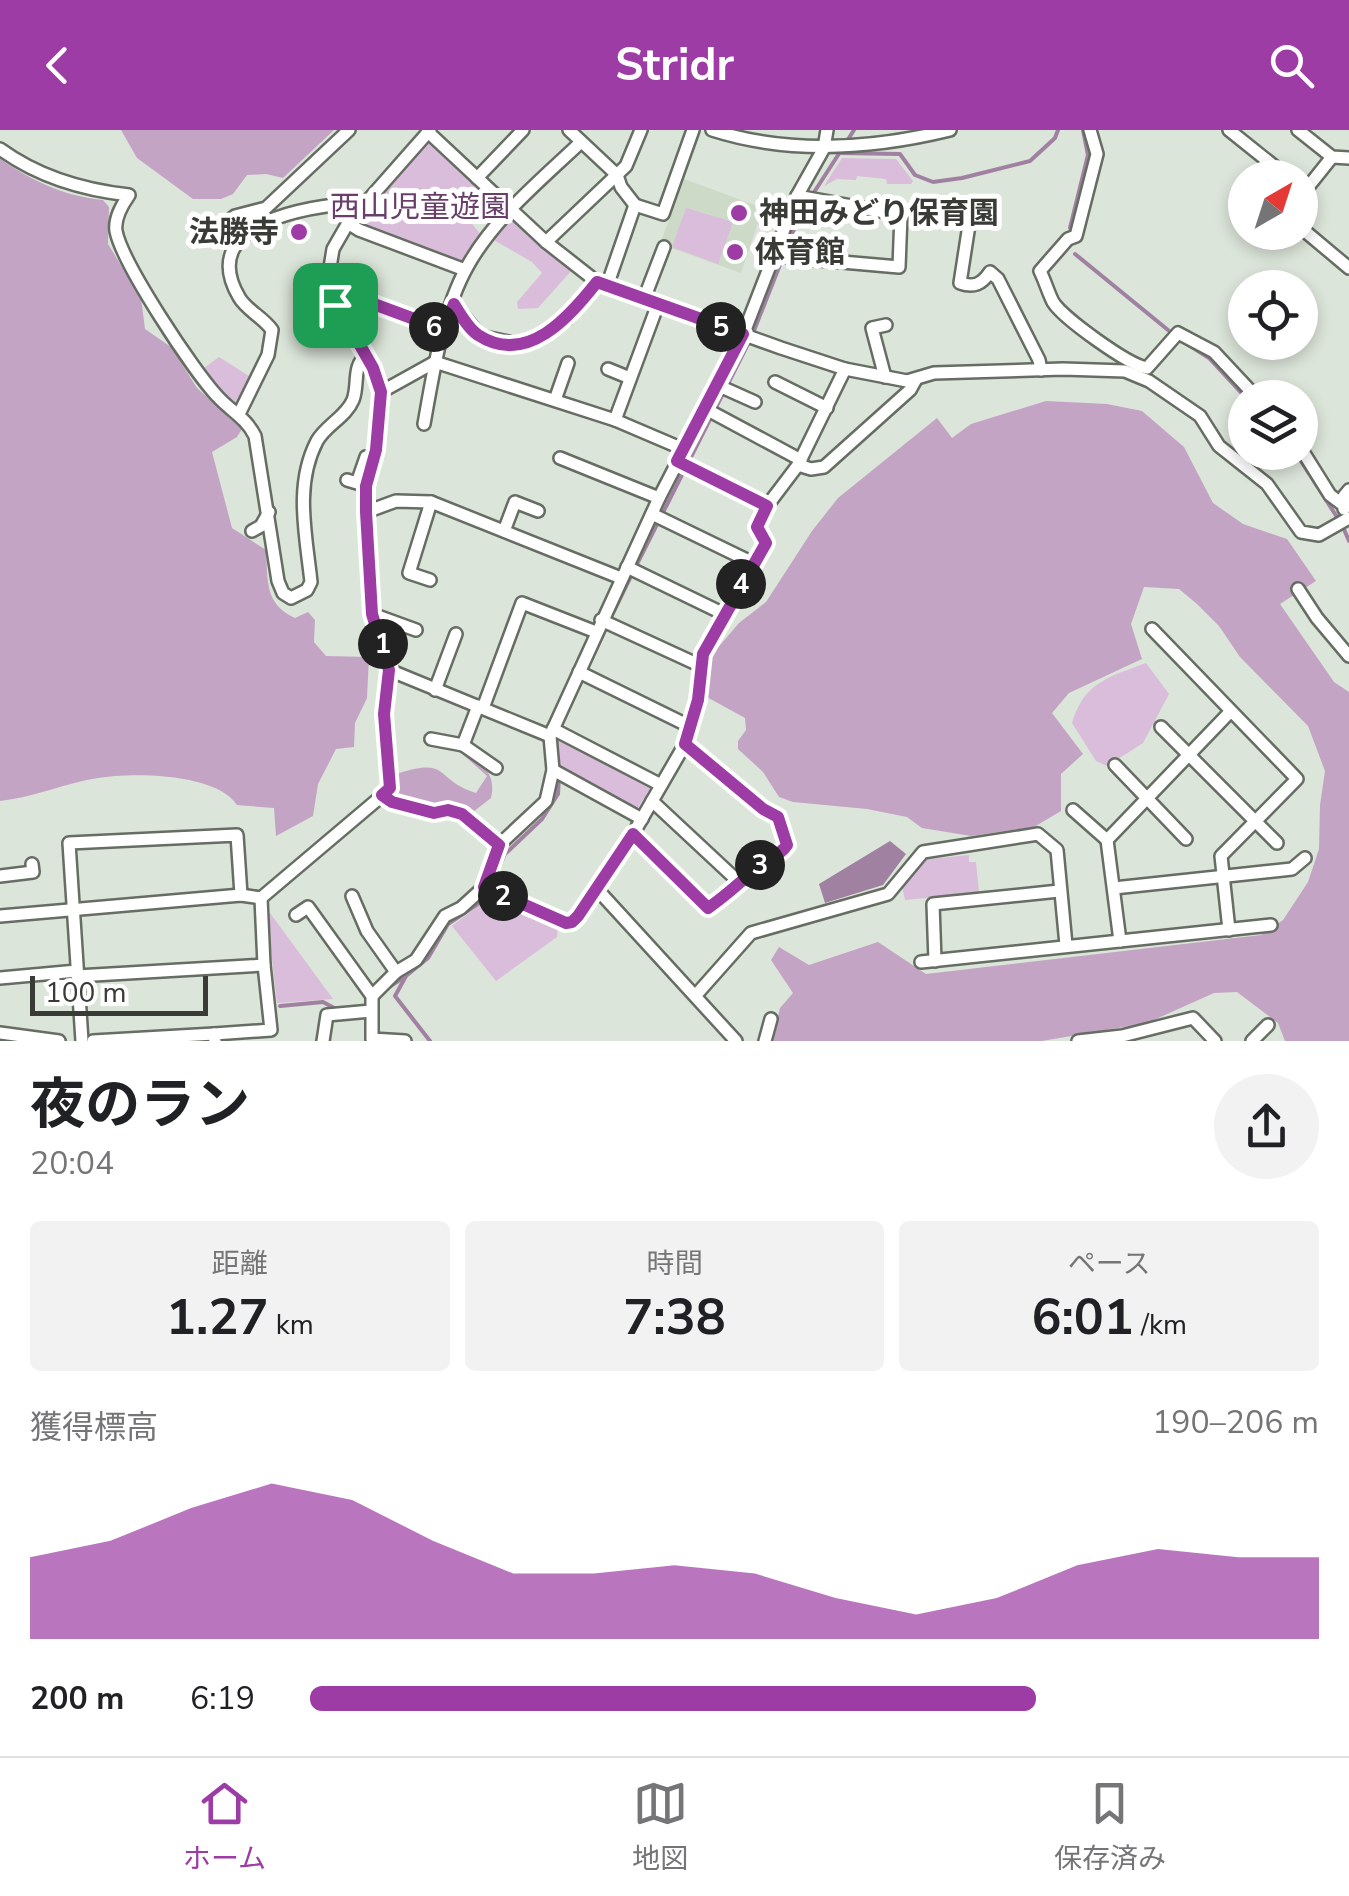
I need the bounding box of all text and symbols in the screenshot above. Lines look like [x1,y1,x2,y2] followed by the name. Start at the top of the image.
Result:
[615,35,734,96] text: Stridr
[30,38,85,93] icon: back
[1264,38,1319,93] icon: search
[1228,160,1318,250] north arrow
[1228,160,1318,470] map controls
[330,187,510,228] park label: 西山児童遊園
[759,193,999,234] place label: 神田みどり保育園
[728,202,750,224] marker: 神田みどり保育園
[189,212,279,253] place label: 法勝寺
[288,221,310,243] marker: 法勝寺
[755,232,845,273] place label: 体育館
[724,241,746,263] marker: 体育館
[293,263,378,348] pin
[1228,270,1318,360] button: locate
[308,278,363,333] icon: arrive
[409,302,459,352] pin: 6
[696,302,746,352] pin: 5
[426,308,442,346] text: 6
[713,308,729,346] text: 5
[1228,380,1318,470] button: layers
[716,559,766,609] pin: 4
[733,565,749,603] text: 4
[358,619,408,669] pin: 1
[375,625,391,663] text: 1
[735,840,785,890] pin: 3
[752,846,768,884] text: 3
[478,871,528,921] pin: 2
[495,877,511,915] text: 2
[30,971,208,1016] scale bar
[45,974,127,1012] text: 100 m
[30,1067,250,1142] text: 夜のラン
[1214,1074,1319,1179] button: share
[30,1142,114,1185] text: 20:04
[212,1245,268,1283] text: 距離
[646,1245,703,1283] text: 時間
[1068,1245,1150,1283] text: ペース
[166,1283,268,1352] text: 1.27
[623,1283,726,1352] text: 7:38
[1031,1283,1134,1352] text: 6:01
[268,1306,314,1344] text: km
[1134,1306,1187,1344] text: /km
[1152,1401,1319,1444] text: 190–206 m
[30,1406,158,1449] text: 獲得標高
[30,1677,124,1720] text: 200 m
[190,1677,255,1720] text: 6:19
[183,1776,266,1878] tab: ホーム
[632,1776,688,1878] tab: 地図
[1054,1776,1166,1878] tab: 保存済み

